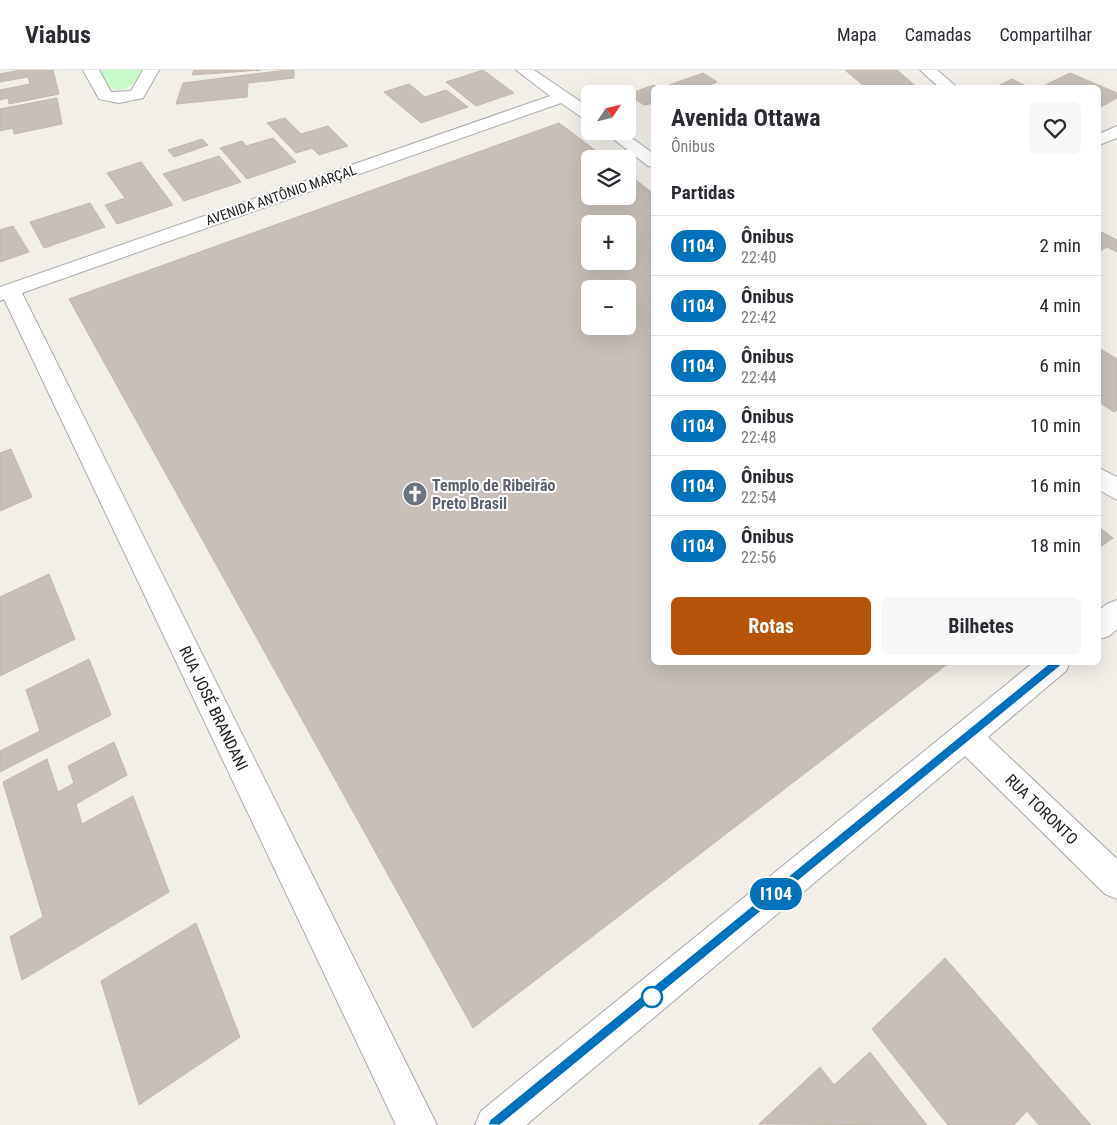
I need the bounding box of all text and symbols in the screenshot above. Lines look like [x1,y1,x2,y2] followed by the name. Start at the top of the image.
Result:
[25,21,91,49] text: Viabus
[837,24,877,45] text: Mapa
[905,24,971,45] text: Camadas
[999,24,1092,45] text: Compartilhar
[581,85,636,140] north arrow
[581,85,636,335] map controls
[1029,102,1081,154] button: heart
[671,104,820,132] text: Avenida Ottawa
[671,137,715,156] text: Ônibus
[581,150,636,205] button: layers
[203,161,359,228] street label: AVENIDA ANTÔNIO MARÇAL
[671,181,735,204] text: Partidas
[581,215,636,270] button: +
[741,225,794,248] text: Ônibus
[1039,234,1081,257] text: 2 min
[682,235,715,256] text: I104
[741,248,776,267] text: 22:40
[581,280,636,335] button: −
[741,285,794,308] text: Ônibus
[1039,294,1081,317] text: 4 min
[682,295,715,316] text: I104
[741,308,776,327] text: 22:42
[741,345,794,368] text: Ônibus
[1039,354,1081,377] text: 6 min
[682,355,715,376] text: I104
[741,368,776,387] text: 22:44
[741,405,794,428] text: Ônibus
[1030,414,1081,437] text: 10 min
[682,415,715,436] text: I104
[741,428,776,447] text: 22:48
[741,465,794,488] text: Ônibus
[1030,474,1081,497] text: 16 min
[682,475,715,496] text: I104
[432,476,555,513] place label: Templo de Ribeirão Preto Brasil
[402,481,428,507] church icon: Templo de Ribeirão Preto Brasil
[741,488,776,507] text: 22:54
[741,525,794,548] text: Ônibus
[1030,534,1081,557] text: 18 min
[682,535,715,556] text: I104
[741,548,776,567] text: 22:56
[671,597,871,655] button: Rotas
[881,597,1081,655] button: Bilhetes
[175,643,252,773] street label: RUA JOSÉ BRANDANI
[1002,770,1082,849] street label: RUA TORONTO
[741,878,811,910] line badge: I104
[760,883,792,904] text: I104
[641,986,663,1008] unlabelled marker

